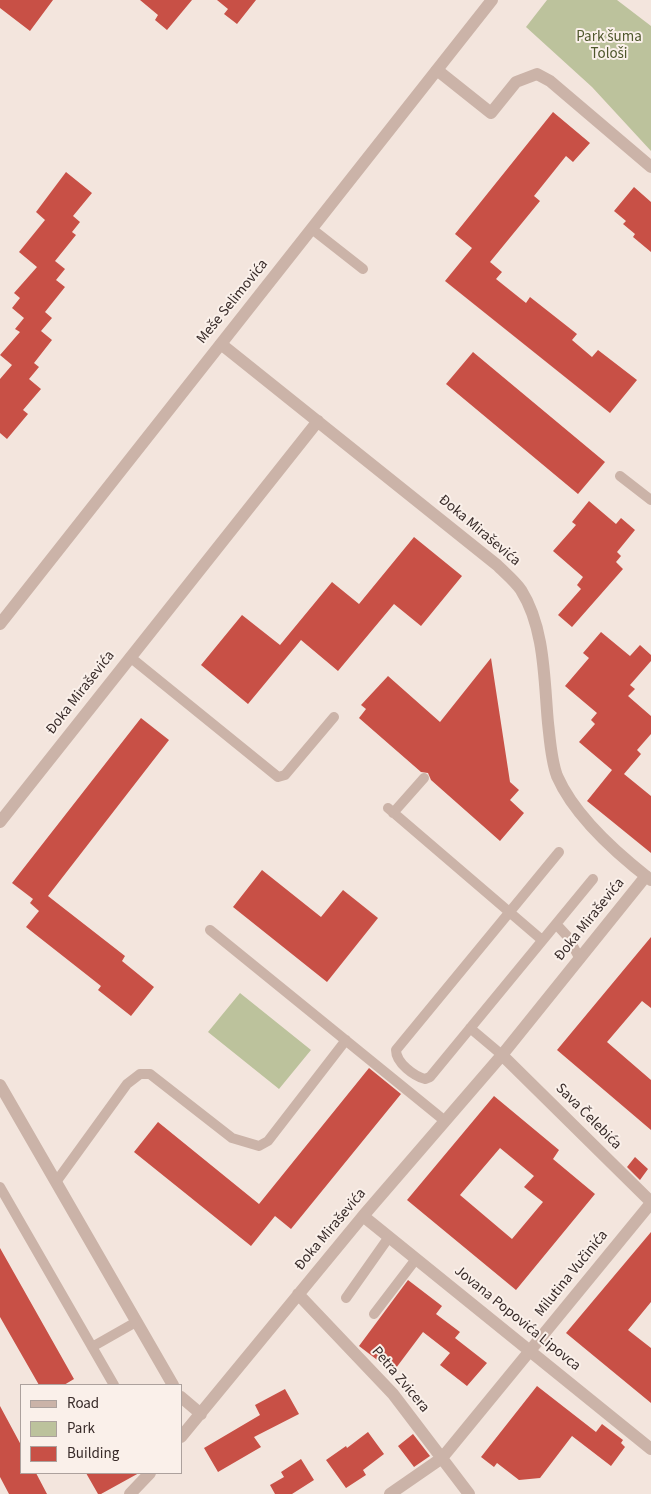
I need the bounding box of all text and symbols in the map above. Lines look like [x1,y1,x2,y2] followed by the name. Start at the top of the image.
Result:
[576,29,642,64] park label: Park šuma Tološi
[193,256,273,348] street label: Meše Selimovića
[434,492,524,570] street label: Đoka Miraševića
[43,648,119,738] street label: Đoka Miraševića
[551,875,629,965] street label: Đoka Miraševića
[551,1080,625,1154] street label: Sava Čelebića
[292,1185,370,1275] street label: Đoka Miraševića
[532,1227,612,1321] street label: Milutina Vučinića
[450,1262,584,1376] street label: Jovana Popovića Lipovca
[367,1343,433,1417] street label: Petra Zvicera
[20,1384,182,1474] legend
[67,1393,99,1414] text: Road
[67,1418,95,1439] text: Park
[67,1443,119,1464] text: Building

